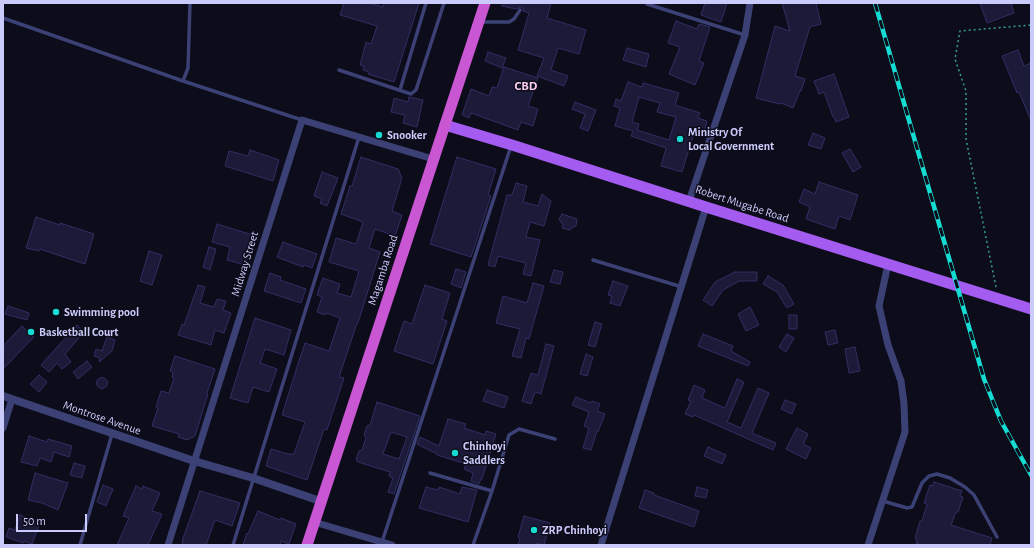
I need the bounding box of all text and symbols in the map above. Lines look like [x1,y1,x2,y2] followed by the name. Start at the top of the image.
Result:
[515,78,537,94] district label: CBD
[688,125,774,153] place label: Ministry Of Local Government
[387,128,427,142] place label: Snooker
[374,130,384,140] marker: Snooker
[675,134,685,144] marker: Ministry Of Local Government
[693,182,791,226] street label: Robert Mugabe Road
[228,230,262,298] street label: Midway Street
[365,233,401,307] street label: Magamba Road
[64,305,139,319] place label: Swimming pool
[51,307,61,317] marker: Swimming pool
[39,325,118,339] place label: Basketball Court
[26,327,36,337] marker: Basketball Court
[61,398,143,438] street label: Montrose Avenue
[463,439,506,467] place label: Chinhoyi Saddlers
[450,448,460,458] marker: Chinhoyi Saddlers
[18,506,89,532] scale bar
[23,515,46,527] text: 50 m
[542,523,607,537] place label: ZRP Chinhoyi
[529,525,539,535] marker: ZRP Chinhoyi

